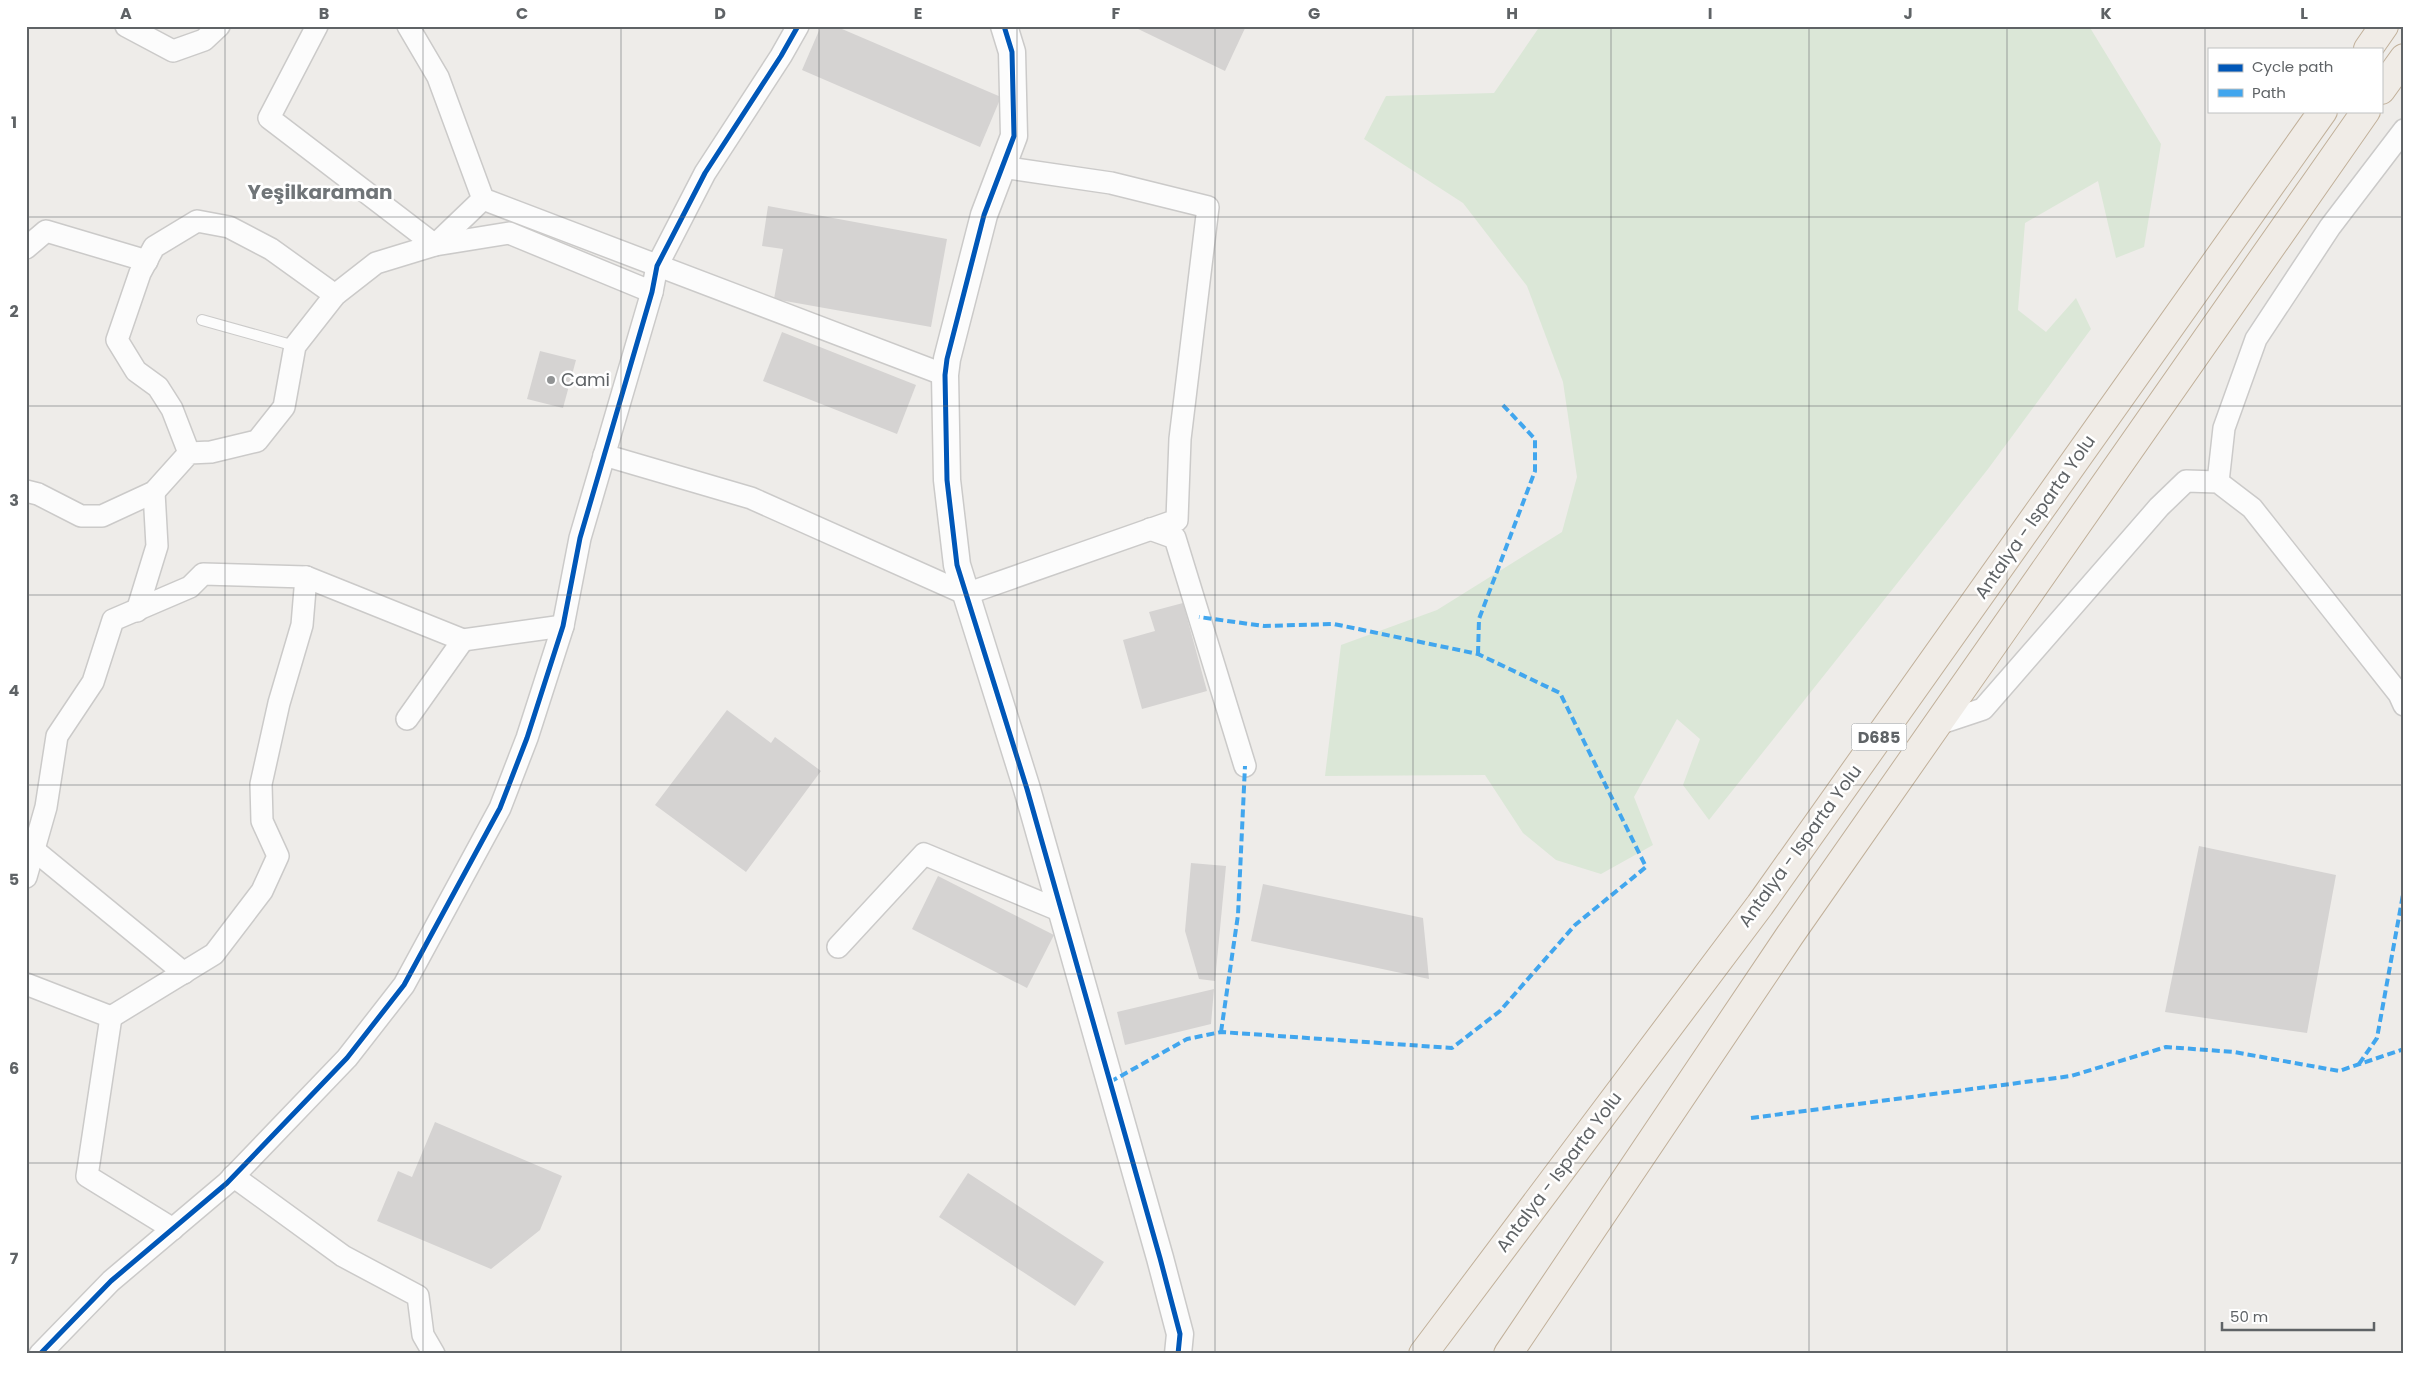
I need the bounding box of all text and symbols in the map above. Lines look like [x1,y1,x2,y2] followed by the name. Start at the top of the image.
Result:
[120,2,132,25] text: A
[319,2,329,25] text: B
[516,2,528,25] text: C
[714,2,726,25] text: D
[914,2,922,25] text: E
[1112,2,1121,25] text: F
[1308,2,1320,25] text: G
[1506,2,1518,25] text: H
[1708,2,1712,25] text: I
[1903,2,1913,25] text: J
[2100,2,2112,25] text: K
[2300,2,2308,25] text: L
[2208,48,2382,112] legend
[2252,56,2333,77] text: Cycle path
[2252,82,2286,103] text: Path
[11,111,17,134] text: 1
[247,178,393,206] district label: Yeşilkaraman
[9,300,19,323] text: 2
[561,367,610,392] place label: Cami
[545,374,557,386] marker: Cami
[1968,430,2101,604] street label: Antalya - Isparta Yolu
[9,489,19,512] text: 3
[9,679,20,702] text: 4
[1852,724,1906,750] road number: D685
[1732,759,1867,932] street label: Antalya - Isparta Yolu
[9,868,19,891] text: 5
[9,1057,19,1080] text: 6
[1490,1086,1627,1257] street label: Antalya - Isparta Yolu
[10,1247,19,1270] text: 7
[2222,1300,2375,1332] scale bar
[2230,1306,2268,1327] text: 50 m

